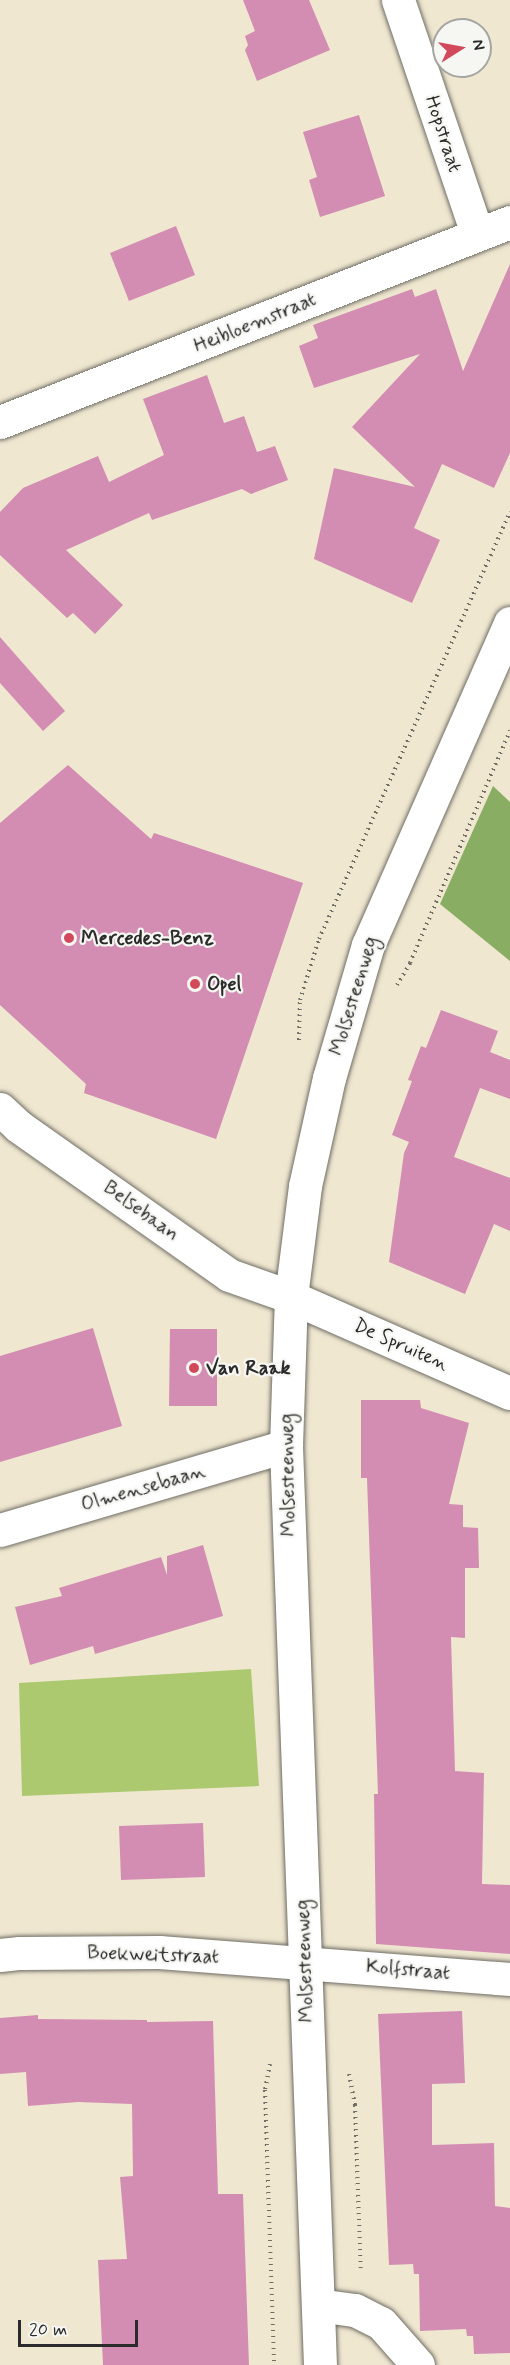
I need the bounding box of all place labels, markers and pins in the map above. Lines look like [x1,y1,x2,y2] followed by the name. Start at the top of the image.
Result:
[81,926,214,950] place label: Mercedes-Benz
[62,931,76,945] marker: Mercedes-Benz
[207,972,241,996] place label: Opel
[188,977,202,991] marker: Opel
[206,1356,288,1380] place label: Van Raak
[187,1361,201,1375] marker: Van Raak

